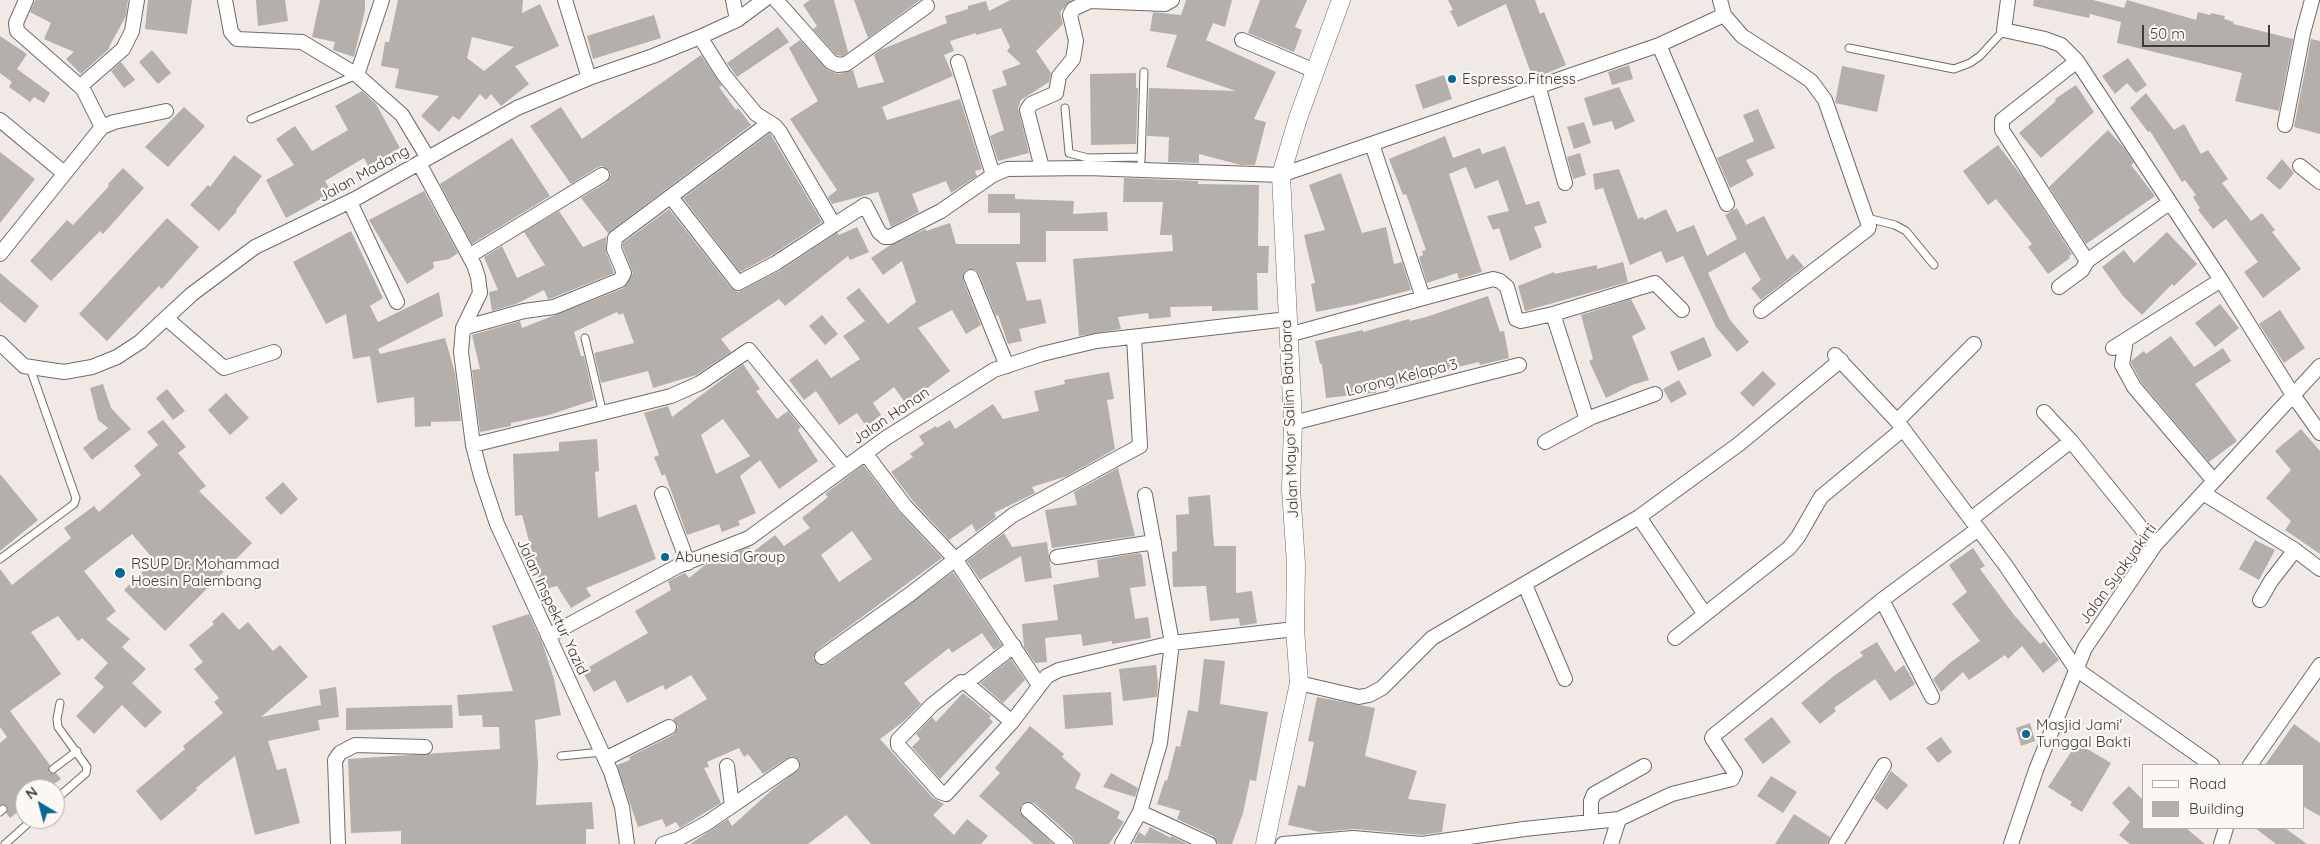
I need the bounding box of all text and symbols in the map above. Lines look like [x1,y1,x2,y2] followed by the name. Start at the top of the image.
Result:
[2145,15,2272,47] scale bar
[2150,24,2185,43] text: 50 m
[1462,70,1576,88] place label: Espresso Fitness
[1446,73,1458,85] marker: Espresso Fitness
[316,142,412,206] street label: Jalan Madang
[1278,319,1302,519] street label: Jalan Mayor Salim Batubara
[1344,355,1460,401] street label: Lorong Kelapa 3
[849,384,933,448] street label: Jalan Hanan
[2075,520,2161,628] street label: Jalan Syakyakirti
[513,536,591,678] street label: Jalan Inspektur Yazid
[675,548,785,566] place label: Abunesia Group
[659,551,671,563] marker: Abunesia Group
[131,555,280,590] place label: RSUP Dr. Mohammad Hoesin Palembang
[113,566,127,580] marker: RSUP Dr. Mohammad Hoesin Palembang
[2036,716,2131,751] place label: Masjid Jami' Tunggal Bakti
[2020,728,2032,740] marker: Masjid Jami' Tunggal Bakti
[2142,764,2305,829] legend
[2189,774,2226,793] text: Road
[15,779,65,829] north arrow
[22,783,41,803] text: N
[2189,799,2244,818] text: Building

